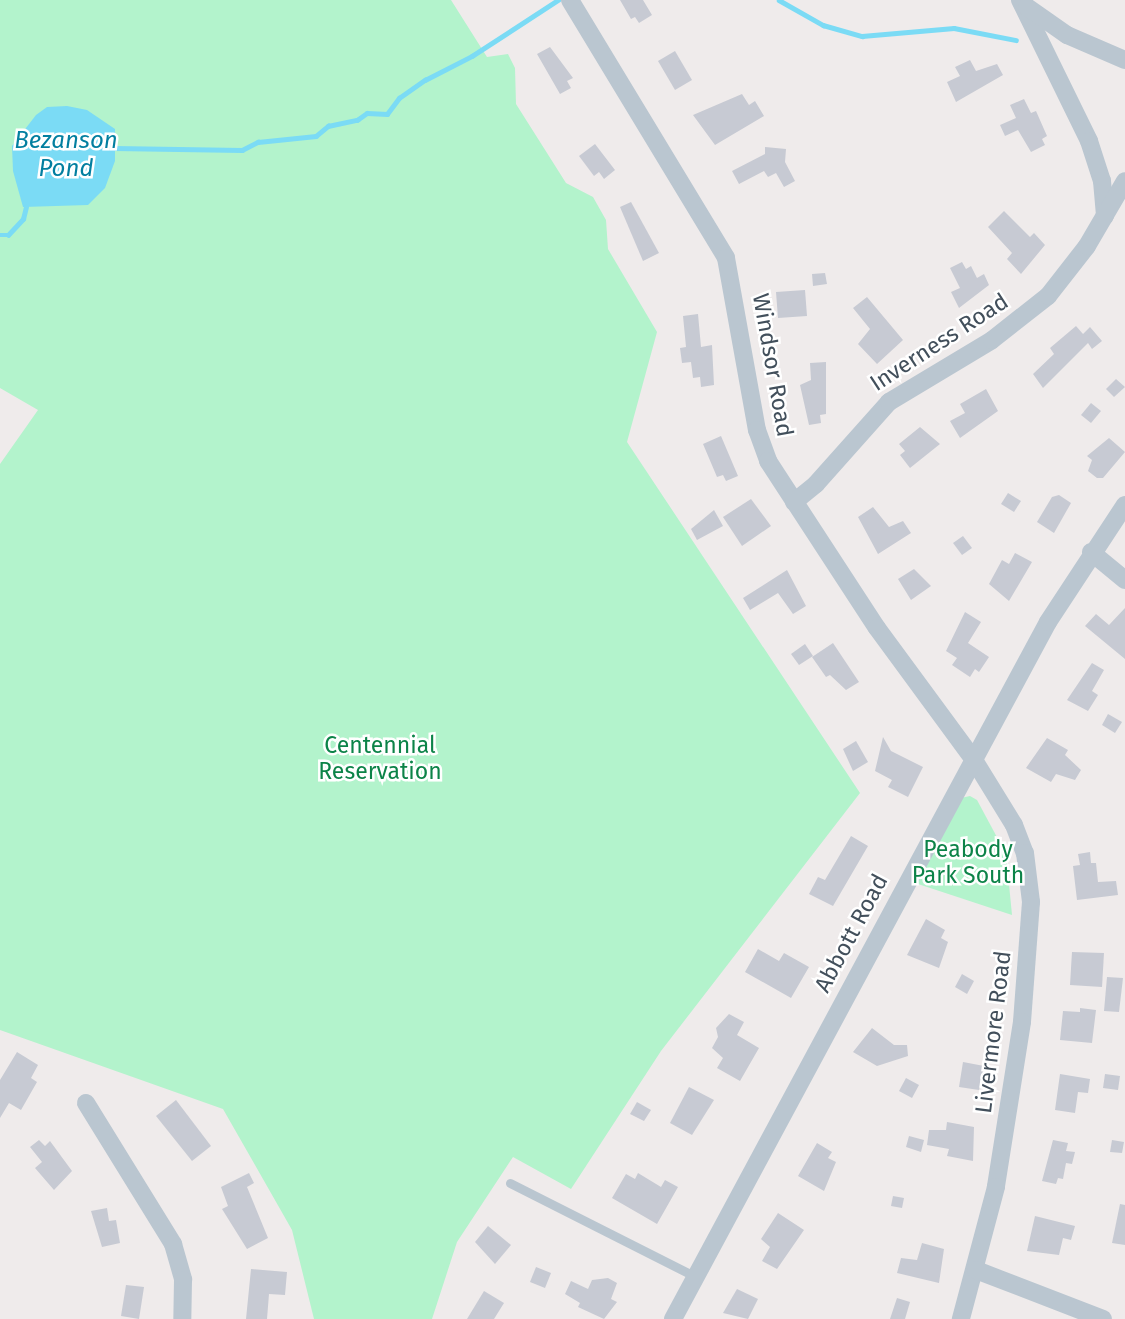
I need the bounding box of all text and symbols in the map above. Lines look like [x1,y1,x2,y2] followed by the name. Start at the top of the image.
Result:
[14,127,118,183] water label: Bezanson Pond
[865,287,1013,397] street label: Inverness Road
[747,291,799,439] street label: Windsor Road
[318,731,442,785] park label: Centennial Reservation
[912,835,1024,889] park label: Peabody Park South
[808,869,894,997] street label: Abbott Road
[969,949,1017,1115] street label: Livermore Road

